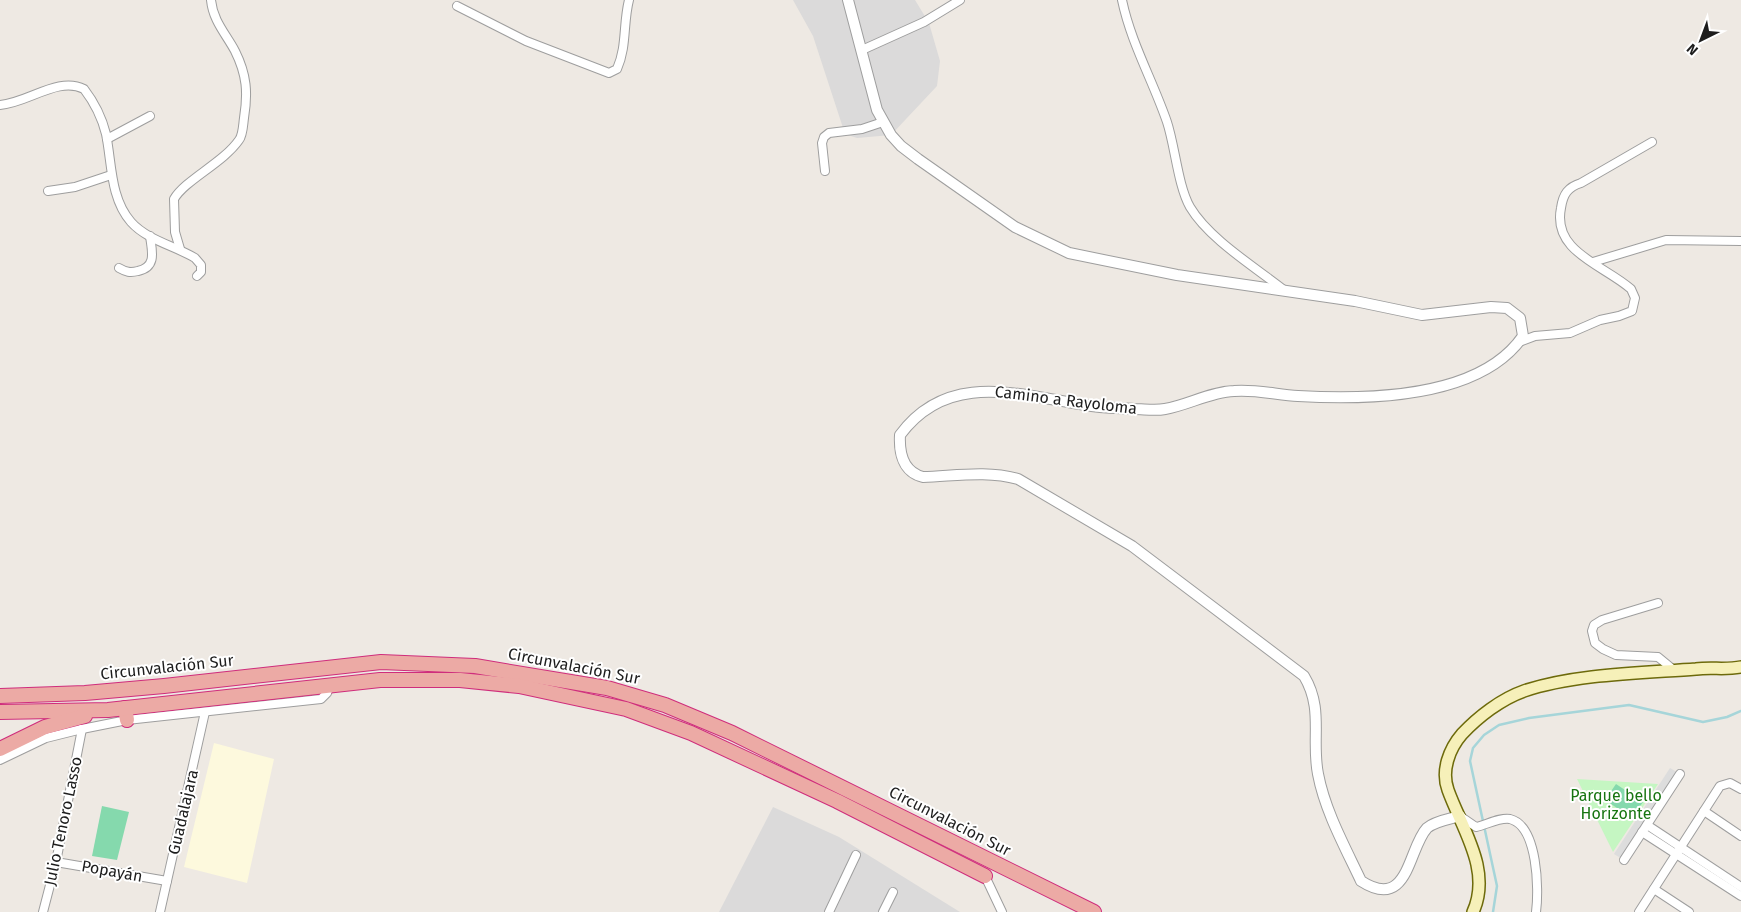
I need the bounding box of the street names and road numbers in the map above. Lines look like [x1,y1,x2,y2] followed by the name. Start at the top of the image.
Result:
[994,382,1138,418] street label: Camino a Rayoloma
[506,644,642,688] street label: Circunvalación Sur
[99,650,235,683] street label: Circunvalación Sur
[40,755,86,887] street label: Julio Tenoro Lasso
[164,768,202,856] street label: Guadalajara
[886,782,1015,860] street label: Circunvalación Sur
[80,856,144,886] street label: Popayán

